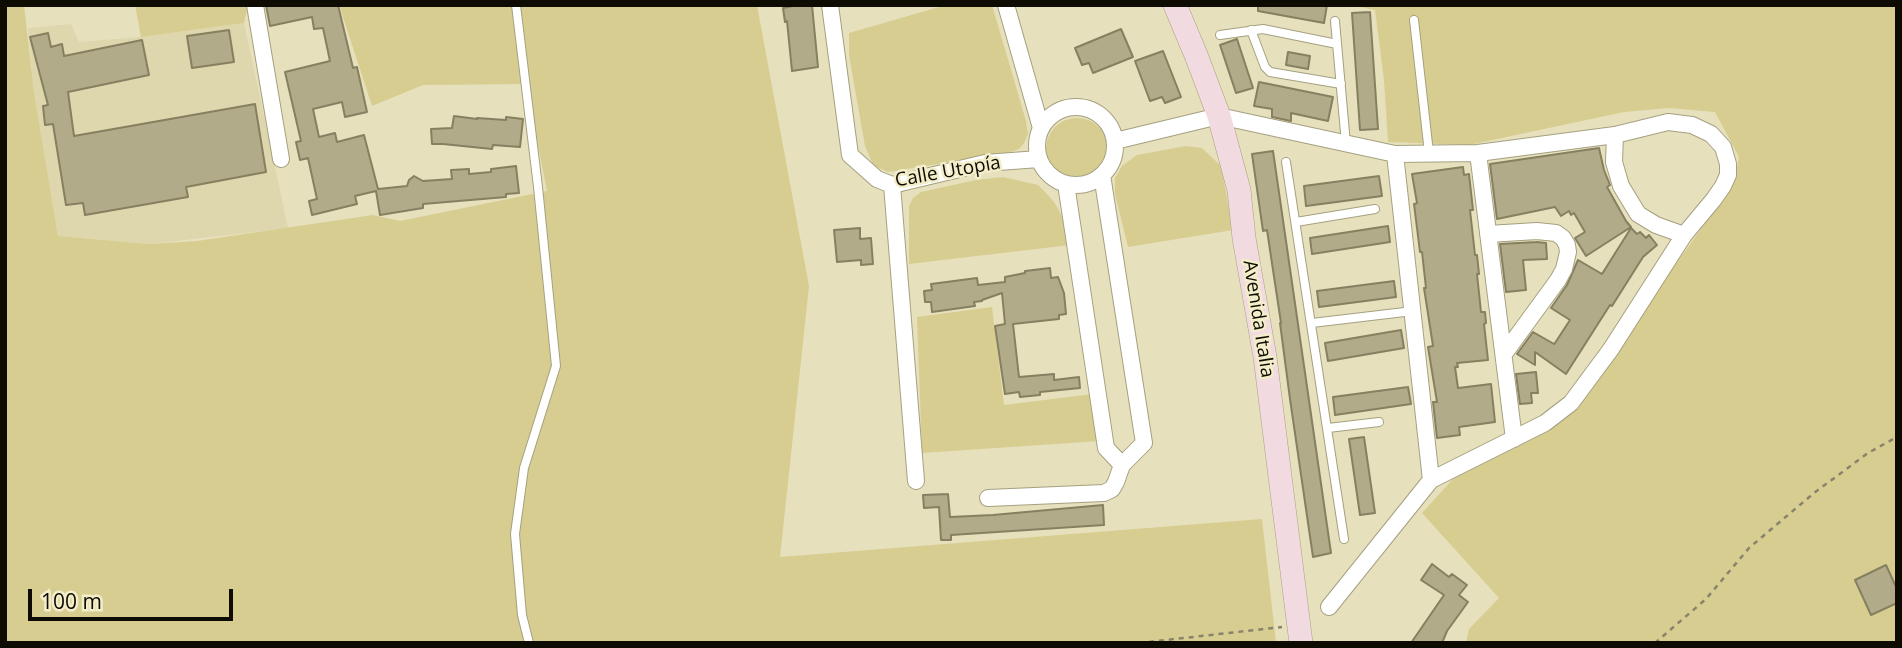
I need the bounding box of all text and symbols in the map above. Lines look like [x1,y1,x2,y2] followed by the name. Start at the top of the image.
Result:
[893,152,1003,192] street label: Calle Utopía
[1237,259,1279,379] street label: Avenida Italia
[32,574,236,618] scale bar
[41,587,102,615] text: 100 m

